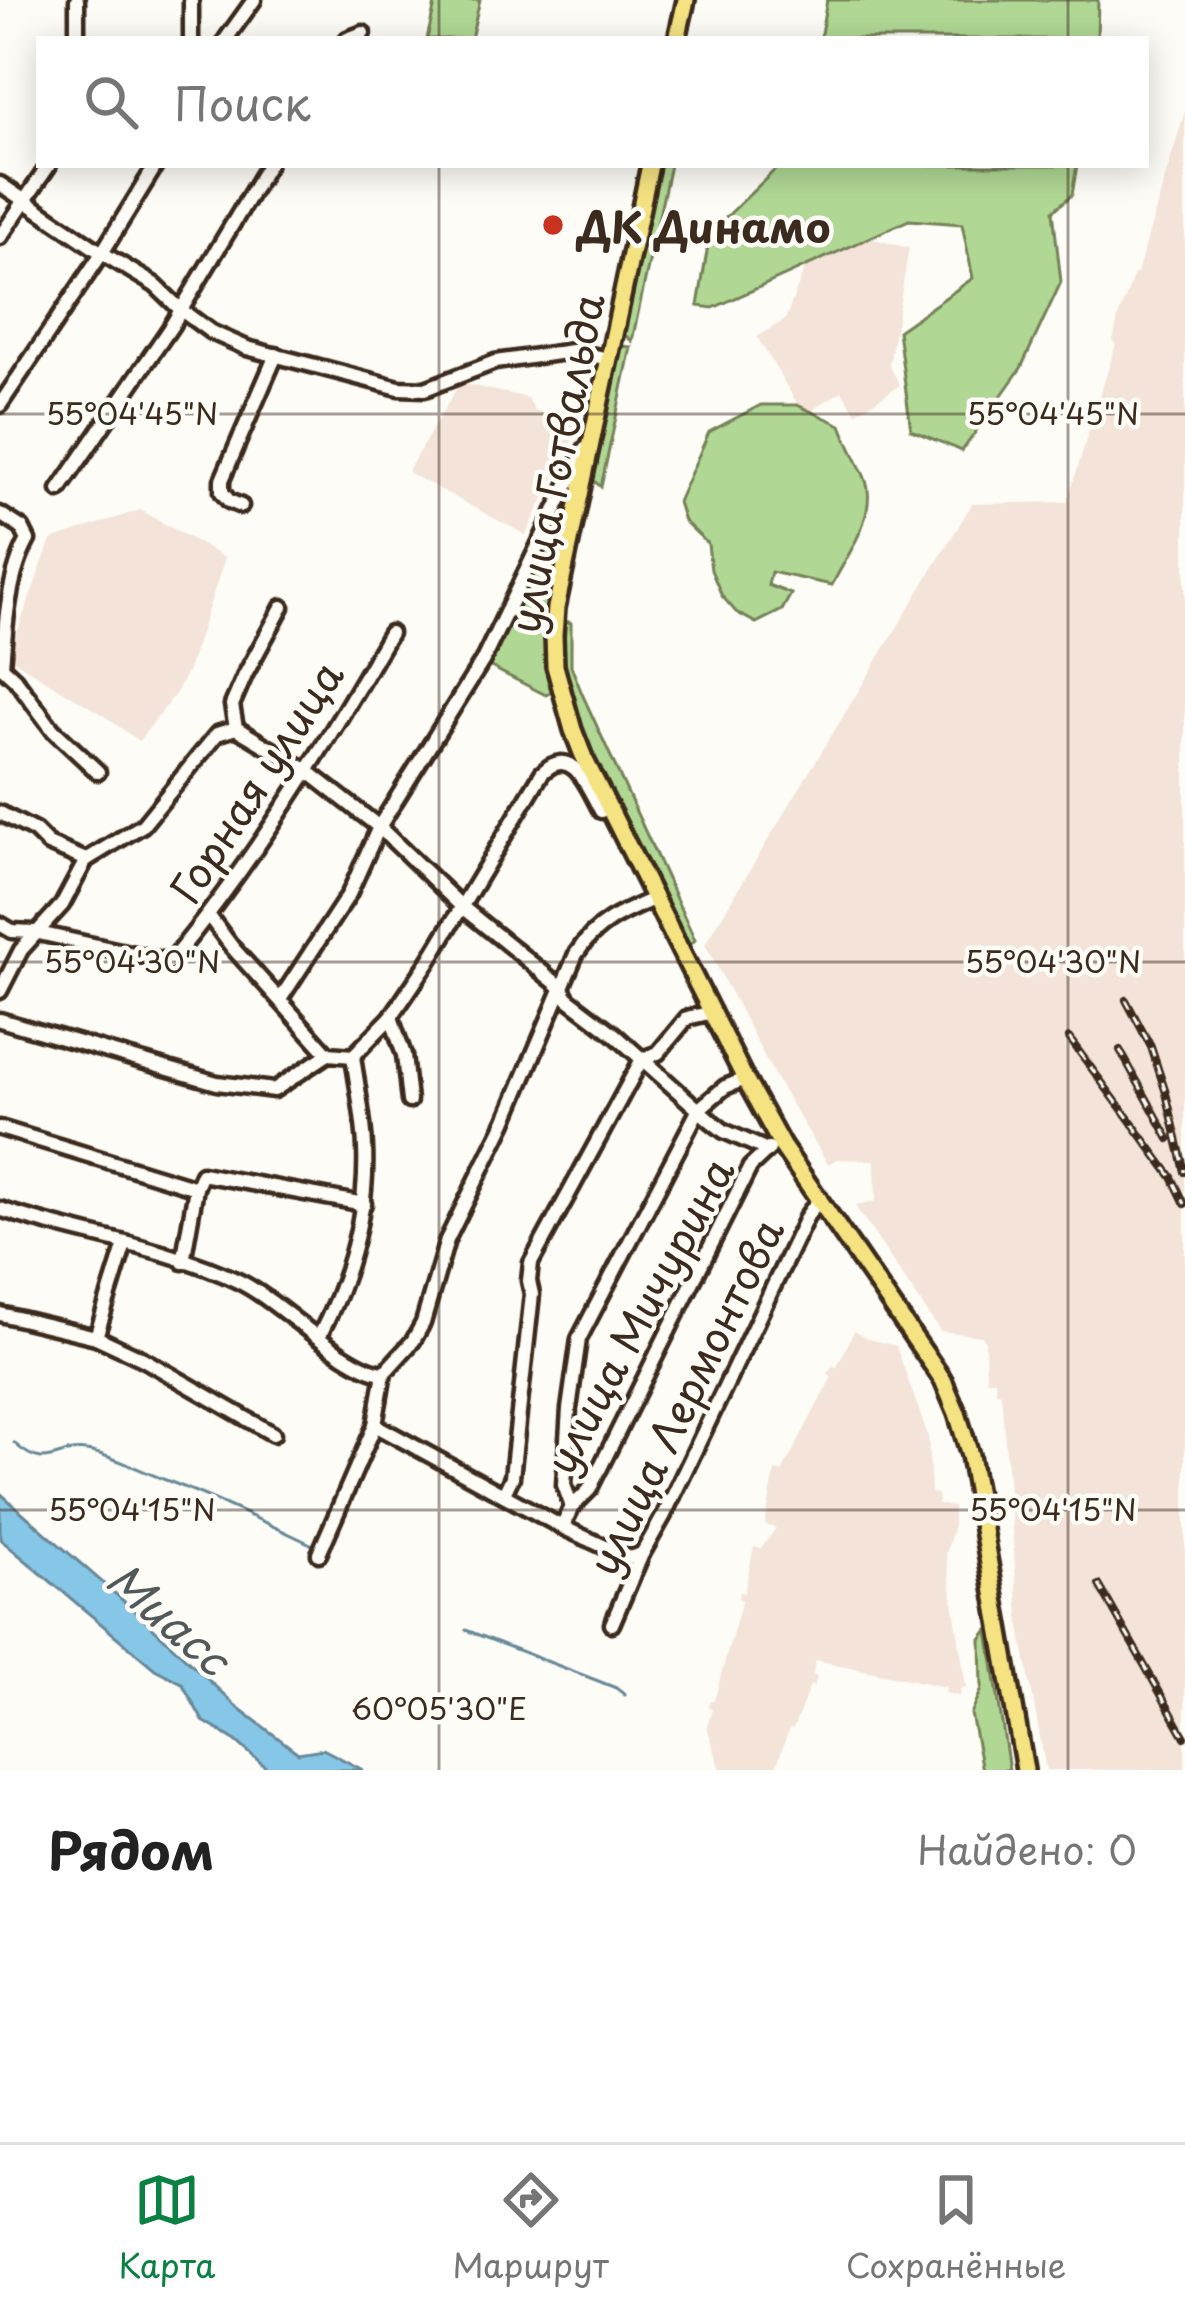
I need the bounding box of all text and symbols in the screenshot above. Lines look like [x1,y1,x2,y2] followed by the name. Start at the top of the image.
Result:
[36,36,1149,168] search box
[174,68,311,136] text: Поиск
[78,69,144,135] icon: search
[575,194,830,257] place label: ДК Динамо
[540,212,566,238] marker: ДК Динамо
[491,288,619,638] street label: улица Готвальда
[46,390,218,435] text: 55°04'45"N
[967,390,1139,435] text: 55°04'45"N
[153,647,357,915] street label: Горная улица
[44,938,220,983] text: 55°04'30"N
[965,938,1141,983] text: 55°04'30"N
[528,1145,748,1484] street label: улица Мичурина
[570,1207,798,1585] street label: улица Лермонтова
[48,1486,216,1531] text: 55°04'15"N
[969,1486,1137,1531] text: 55°04'15"N
[93,1544,249,1692] water label: Миасс
[351,1685,527,1730] text: 60°05'30"E
[48,1810,214,1887] text: Рядом
[917,1819,1137,1878] text: Найдено: 0
[119,2167,215,2289] tab: Карта
[453,2167,609,2289] tab: Маршрут
[846,2167,1066,2289] tab: Сохранённые

